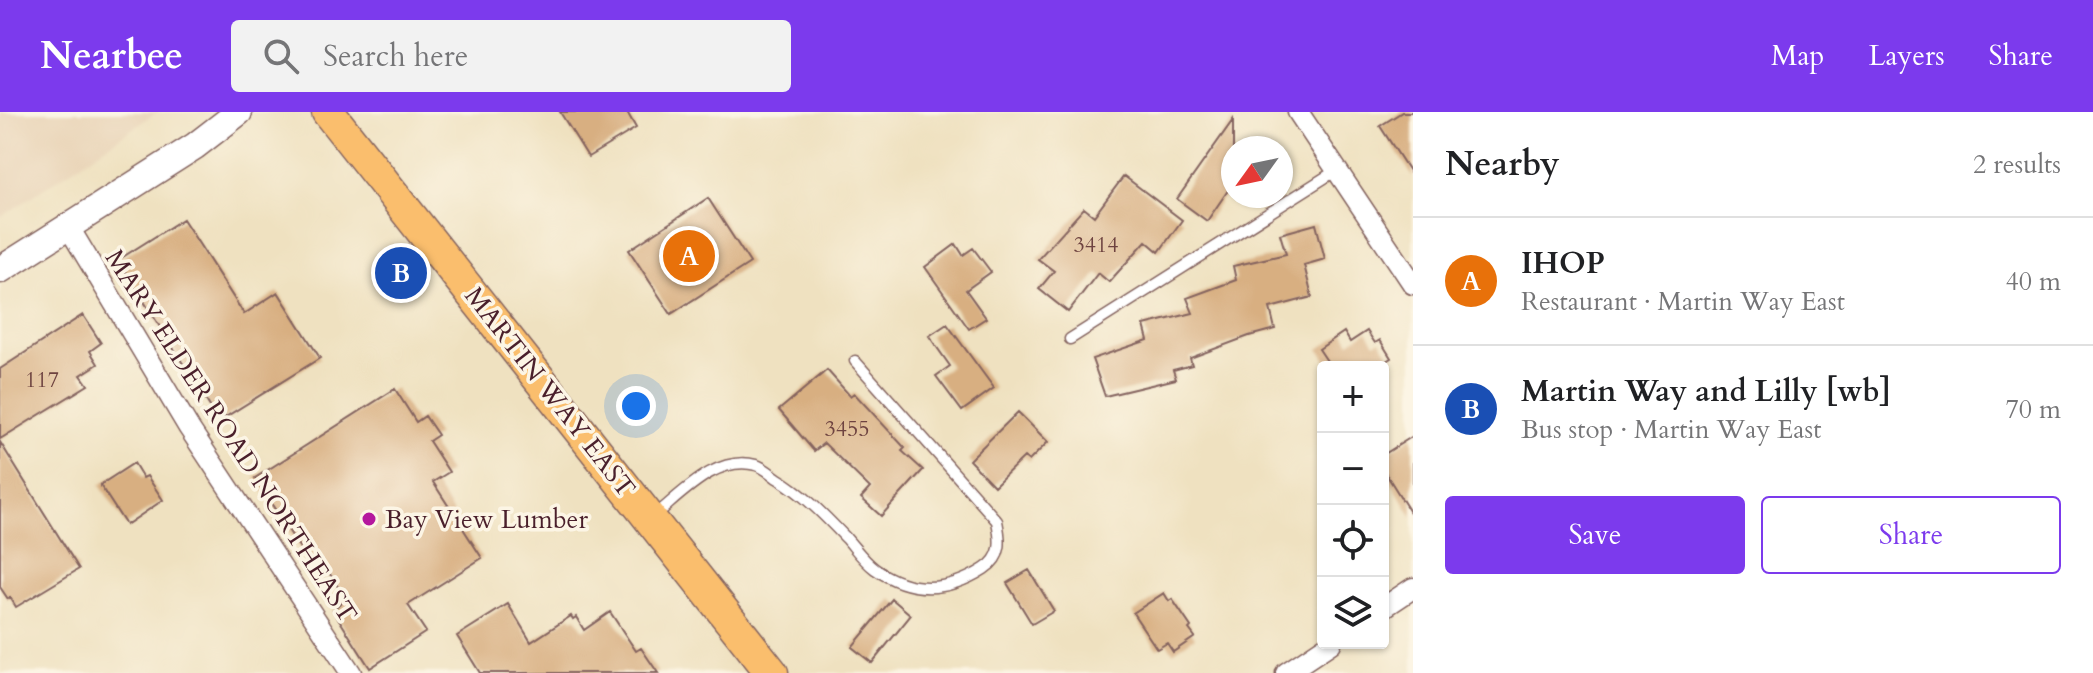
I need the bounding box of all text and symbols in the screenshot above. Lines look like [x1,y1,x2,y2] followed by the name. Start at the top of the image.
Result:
[231,20,791,92] search box
[40,30,183,82] text: Nearbee
[259,34,303,78] icon: search
[323,36,468,77] text: Search here
[1771,37,1824,75] text: Map
[1868,37,1945,75] text: Layers
[1989,37,2053,75] text: Share
[1221,136,1293,208] north arrow
[1445,141,1560,187] text: Nearby
[1973,147,2061,182] text: 2 results
[663,226,715,286] pin: A
[1073,230,1119,260] house number: 3414
[97,243,365,629] street label: MARY ELDER ROAD NORTHEAST
[375,243,427,303] pin: B
[1521,243,1605,284] text: IHOP
[1461,264,1481,299] text: A
[2005,264,2061,299] text: 40 m
[457,279,643,505] street label: MARTIN WAY EAST
[1521,284,1845,319] text: Restaurant · Martin Way East
[1317,361,1389,649] map controls
[1317,361,1389,433] button: +
[25,365,59,395] house number: 117
[1521,371,1891,412] text: Martin Way and Lilly [wb]
[616,386,656,426] your location
[1462,392,1480,427] text: B
[2005,392,2061,427] text: 70 m
[1521,412,1821,447] text: Bus stop · Martin Way East
[824,414,870,444] house number: 3455
[1317,433,1389,505] button: −
[1445,496,1745,574] button: Save
[1761,496,2061,574] button: Share
[385,502,588,537] place label: Bay View Lumber
[1317,505,1389,577] button: locate
[360,510,378,528] marker: Bay View Lumber
[1317,577,1389,649] button: layers

